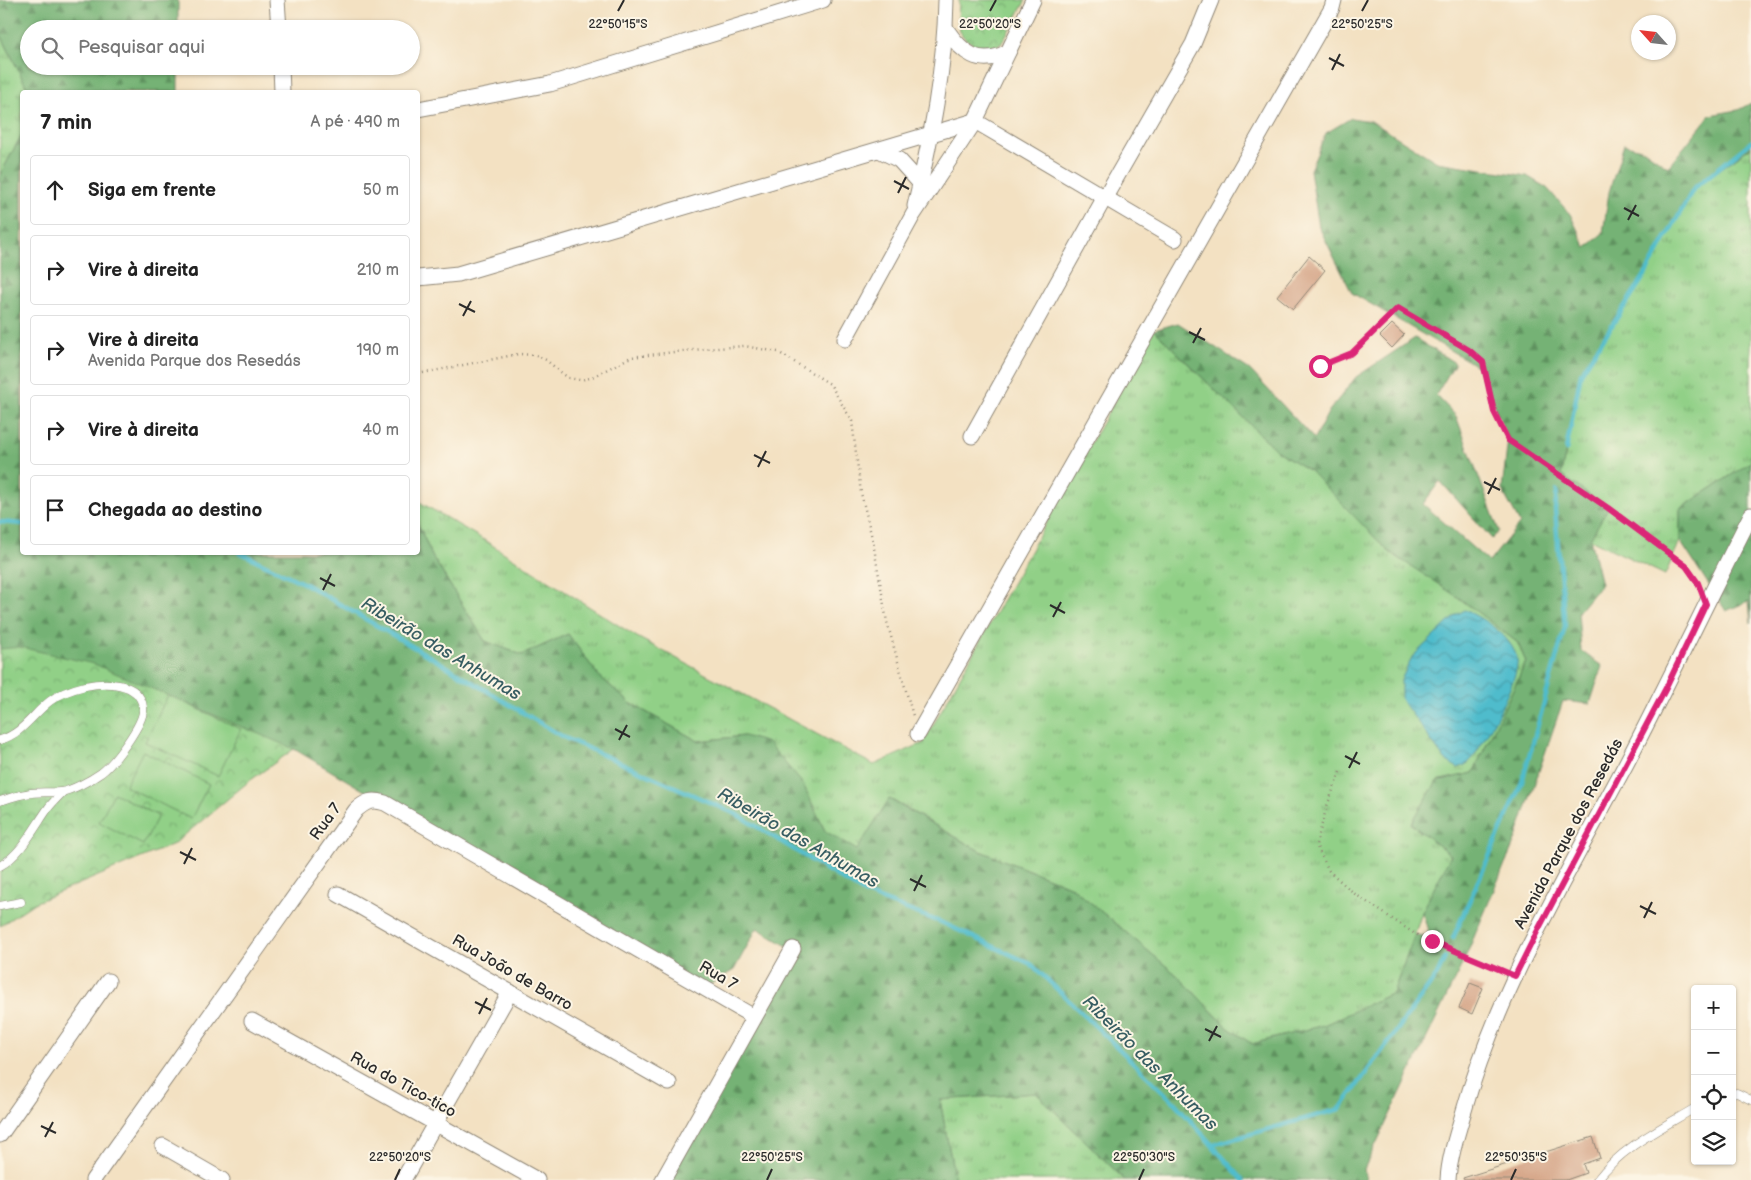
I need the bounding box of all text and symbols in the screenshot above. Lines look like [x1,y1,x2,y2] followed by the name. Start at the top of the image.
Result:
[1631,15,1676,60] north arrow
[588,17,648,32] text: 22°50'15"S
[959,17,1021,32] text: 22°50'20"S
[1331,17,1393,32] text: 22°50'25"S
[20,20,420,75] search box
[38,34,66,62] icon: search
[78,36,205,59] text: Pesquisar aqui
[40,110,92,135] text: 7 min
[311,113,400,132] text: A pé · 490 m
[41,176,69,204] icon: ahead
[88,179,216,202] text: Siga em frente
[363,181,399,200] text: 50 m
[41,256,69,284] icon: right
[88,259,199,282] text: Vire à direita
[357,261,399,280] text: 210 m
[88,329,199,352] text: Vire à direita
[41,336,69,364] icon: right
[357,341,399,360] text: 190 m
[88,352,301,371] text: Avenida Parque dos Resedás
[1309,355,1332,378] route start
[41,416,69,444] icon: right
[88,419,199,442] text: Vire à direita
[362,421,399,440] text: 40 m
[41,496,69,524] icon: arrive
[88,499,262,522] text: Chegada ao destino
[357,593,525,705] water label: Ribeirão das Anhumas
[1511,736,1627,932] street label: Avenida Parque dos Resedás
[714,783,882,893] water label: Ribeirão das Anhumas
[306,800,346,844] street label: Rua 7
[1421,930,1444,953] route end
[448,931,576,1015] street label: Rua João de Barro
[695,957,741,995] street label: Rua 7
[1691,985,1736,1165] map controls
[1691,985,1736,1030] button: +
[1078,991,1222,1135] water label: Ribeirão das Anhumas
[1691,1030,1736,1075] button: −
[347,1048,459,1122] street label: Rua do Tico-tico
[1691,1075,1736,1120] button: locate
[1691,1120,1736,1165] button: layers
[369,1150,431,1165] text: 22°50'20"S
[741,1150,803,1165] text: 22°50'25"S
[1113,1150,1175,1165] text: 22°50'30"S
[1485,1150,1547,1165] text: 22°50'35"S

